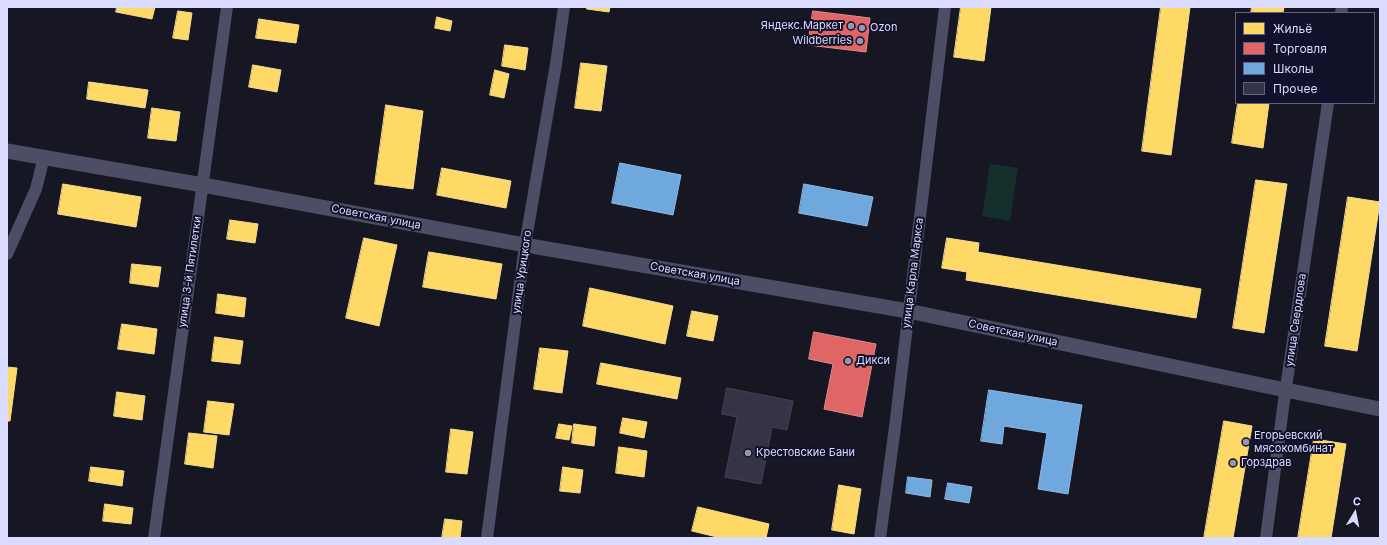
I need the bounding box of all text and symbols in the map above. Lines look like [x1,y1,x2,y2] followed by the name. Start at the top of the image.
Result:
[1235,12,1375,104] legend
[761,19,843,33] place label: Яндекс.Маркет
[846,21,856,31] marker: Яндекс.Маркет
[870,21,897,35] place label: Ozon
[1273,21,1312,36] text: Жильё
[857,23,867,33] marker: Ozon
[792,34,852,48] place label: Wildberries
[855,36,865,46] marker: Wildberries
[1273,41,1327,56] text: Торговля
[1273,61,1314,76] text: Школы
[1273,81,1318,96] text: Прочее
[330,202,422,232] street label: Советская улица
[176,215,204,329] street label: улица 3-й Пятилетки
[900,217,926,329] street label: улица Карла Маркса
[510,229,534,315] street label: улица Урицкого
[649,260,741,288] street label: Советская улица
[1283,273,1309,367] street label: улица Свердлова
[967,317,1059,349] street label: Советская улица
[856,354,890,368] place label: Дикси
[843,356,853,366] marker: Дикси
[1254,429,1333,455] place label: Егорьевский мясокомбинат
[1241,437,1251,447] marker: Егорьевский мясокомбинат
[756,446,855,460] place label: Крестовские Бани
[743,448,753,458] marker: Крестовские Бани
[1241,456,1291,470] place label: Горздрав
[1228,458,1238,468] marker: Горздрав
[1335,493,1375,533] north arrow
[1352,494,1362,509] text: С

